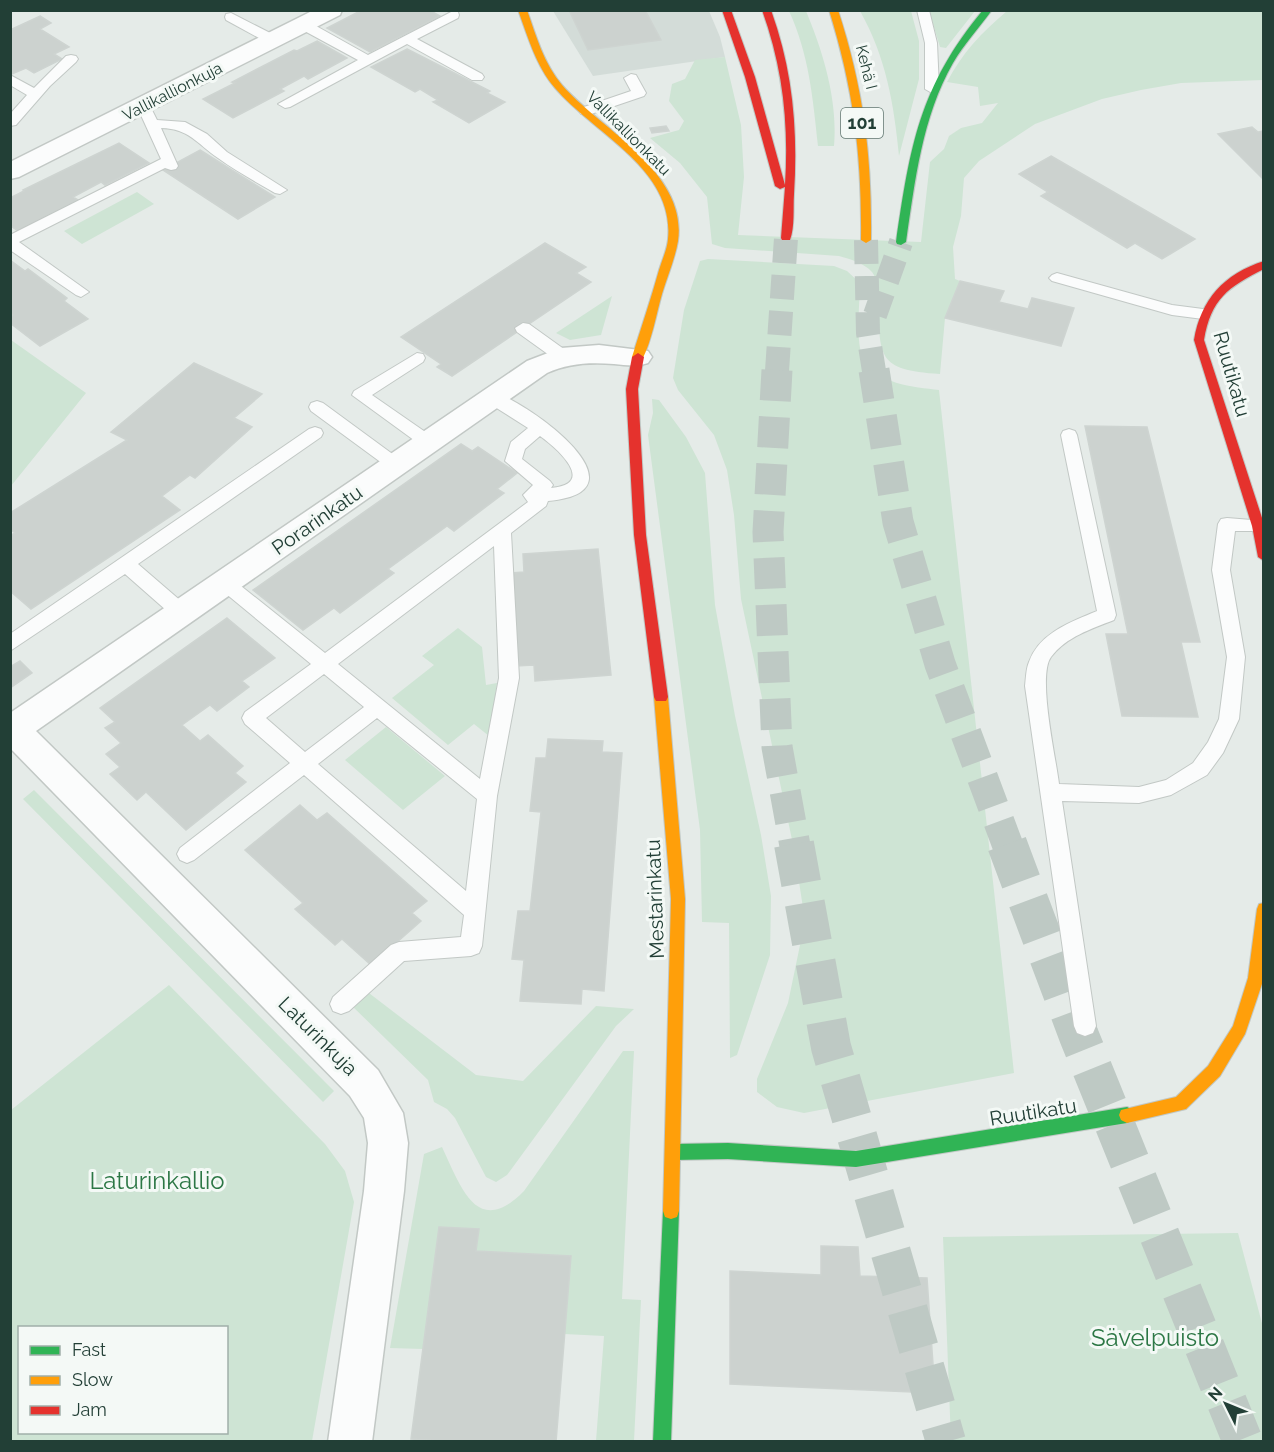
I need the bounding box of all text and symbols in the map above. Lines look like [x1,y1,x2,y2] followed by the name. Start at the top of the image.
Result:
[852,43,881,91] street label: Kehä I
[119,58,225,125] street label: Vallikallionkuja
[583,87,675,179] street label: Vallikallionkatu
[841,108,883,138] road number: 101
[1208,329,1256,419] street label: Ruutikatu
[267,480,367,560] street label: Porarinkatu
[641,839,669,959] street label: Mestarinkatu
[273,991,363,1081] street label: Laturinkuja
[988,1093,1078,1131] street label: Ruutikatu
[89,1166,225,1195] park label: Laturinkallio
[1091,1323,1219,1352] park label: Sävelpuisto
[18,1326,228,1434] legend
[72,1339,106,1360] text: Fast
[72,1369,113,1390] text: Slow
[1196,1374,1256,1434] north arrow
[1204,1383,1227,1405] text: N
[72,1399,107,1420] text: Jam

